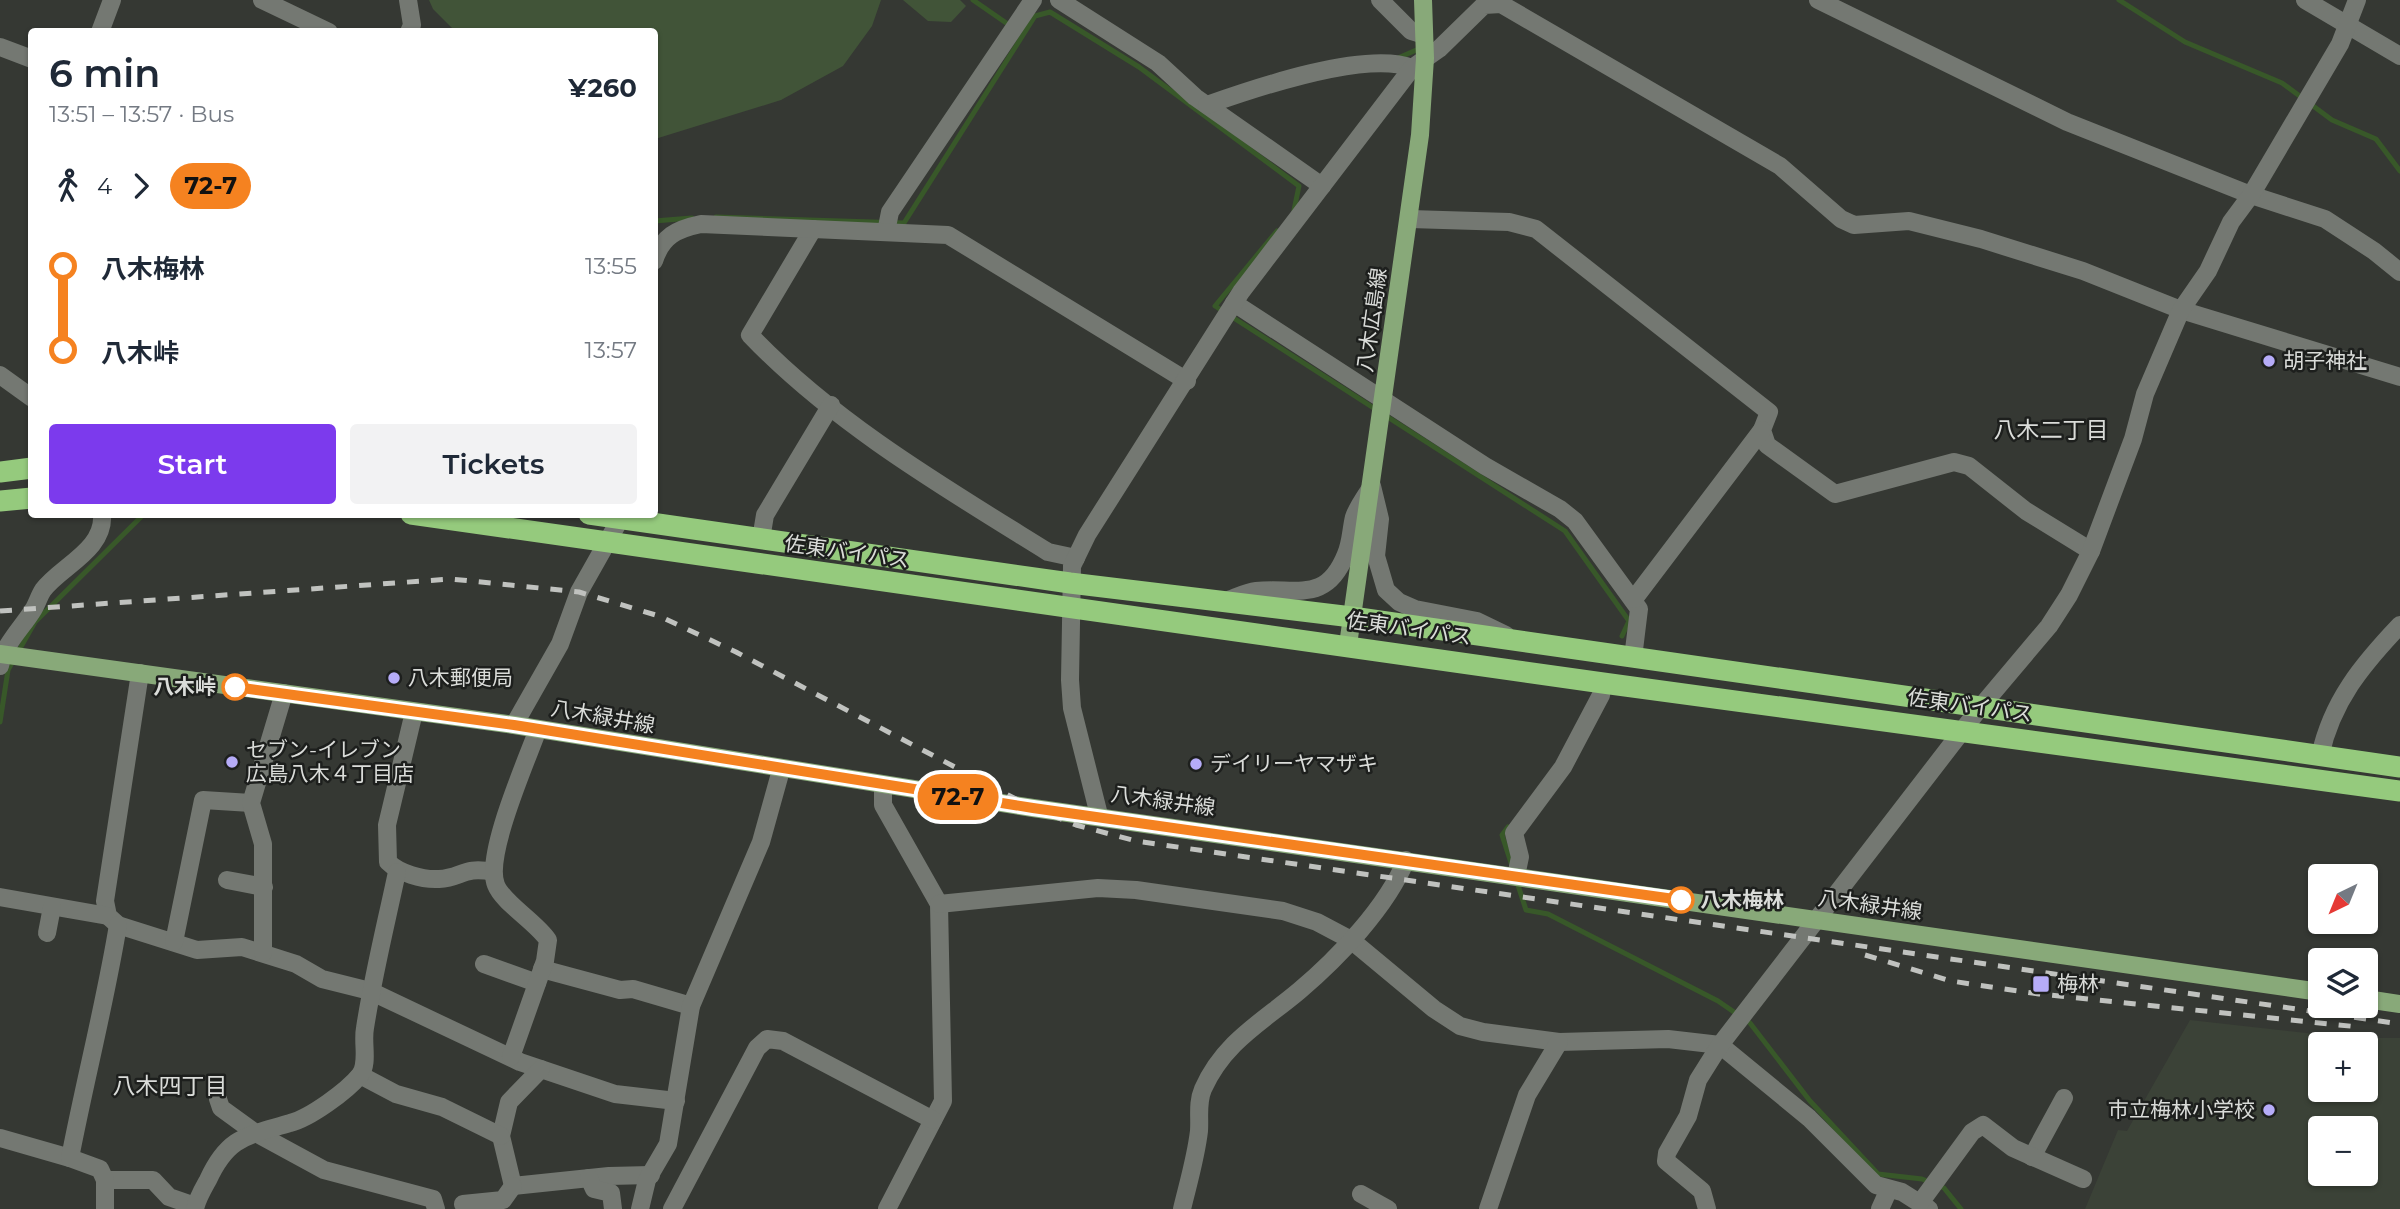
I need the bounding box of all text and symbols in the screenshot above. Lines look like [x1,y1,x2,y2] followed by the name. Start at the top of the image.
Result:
[49,50,160,97] text: 6 min
[568,72,637,104] text: ¥260
[49,100,234,128] text: 13:51 – 13:57 · Bus
[49,167,87,205] icon: walk
[122,167,160,205] icon: forward
[184,171,237,200] text: 72-7
[97,172,112,200] text: 4
[585,252,637,280] text: 13:55
[101,253,205,285] text: 八木梅林
[1352,266,1391,374] street label: 八木広島線
[585,336,637,364] text: 13:57
[101,337,179,369] text: 八木峠
[2283,348,2367,373] place label: 胡子神社
[2261,353,2277,369] marker: 胡子神社
[1994,416,2109,444] district label: 八木二丁目
[49,424,336,504] button: Start
[350,424,637,504] button: Tickets
[783,530,911,573] street label: 佐東バイパス
[1345,607,1473,650] street label: 佐東バイパス
[408,665,513,690] place label: 八木郵便局
[386,670,402,686] marker: 八木郵便局
[153,674,216,699] place label: 八木峠
[222,674,248,700] marker: 八木峠
[1906,684,2034,727] street label: 佐東バイパス
[549,695,657,738] street label: 八木緑井線
[246,737,414,786] place label: セブン‐イレブン 広島八木４丁目店
[1210,751,1378,776] place label: デイリーヤマザキ
[224,754,240,770] marker: セブン‐イレブン 広島八木４丁目店
[1188,756,1204,772] marker: デイリーヤマザキ
[909,774,1007,820] line badge: 72-7
[1109,781,1217,820] street label: 八木緑井線
[932,782,984,811] text: 72-7
[2308,864,2378,934] north arrow
[2308,864,2378,1186] map controls
[1816,885,1924,924] street label: 八木緑井線
[1668,887,1694,913] marker: 八木梅林
[1700,887,1784,912] place label: 八木梅林
[2308,948,2378,1018] button: layers
[2057,971,2099,996] place label: 梅林
[2031,974,2051,994] marker: 梅林
[2308,1032,2378,1102] button: +
[113,1072,228,1100] district label: 八木四丁目
[2108,1097,2255,1122] place label: 市立梅林小学校
[2261,1102,2277,1118] marker: 市立梅林小学校
[2308,1116,2378,1186] button: −

